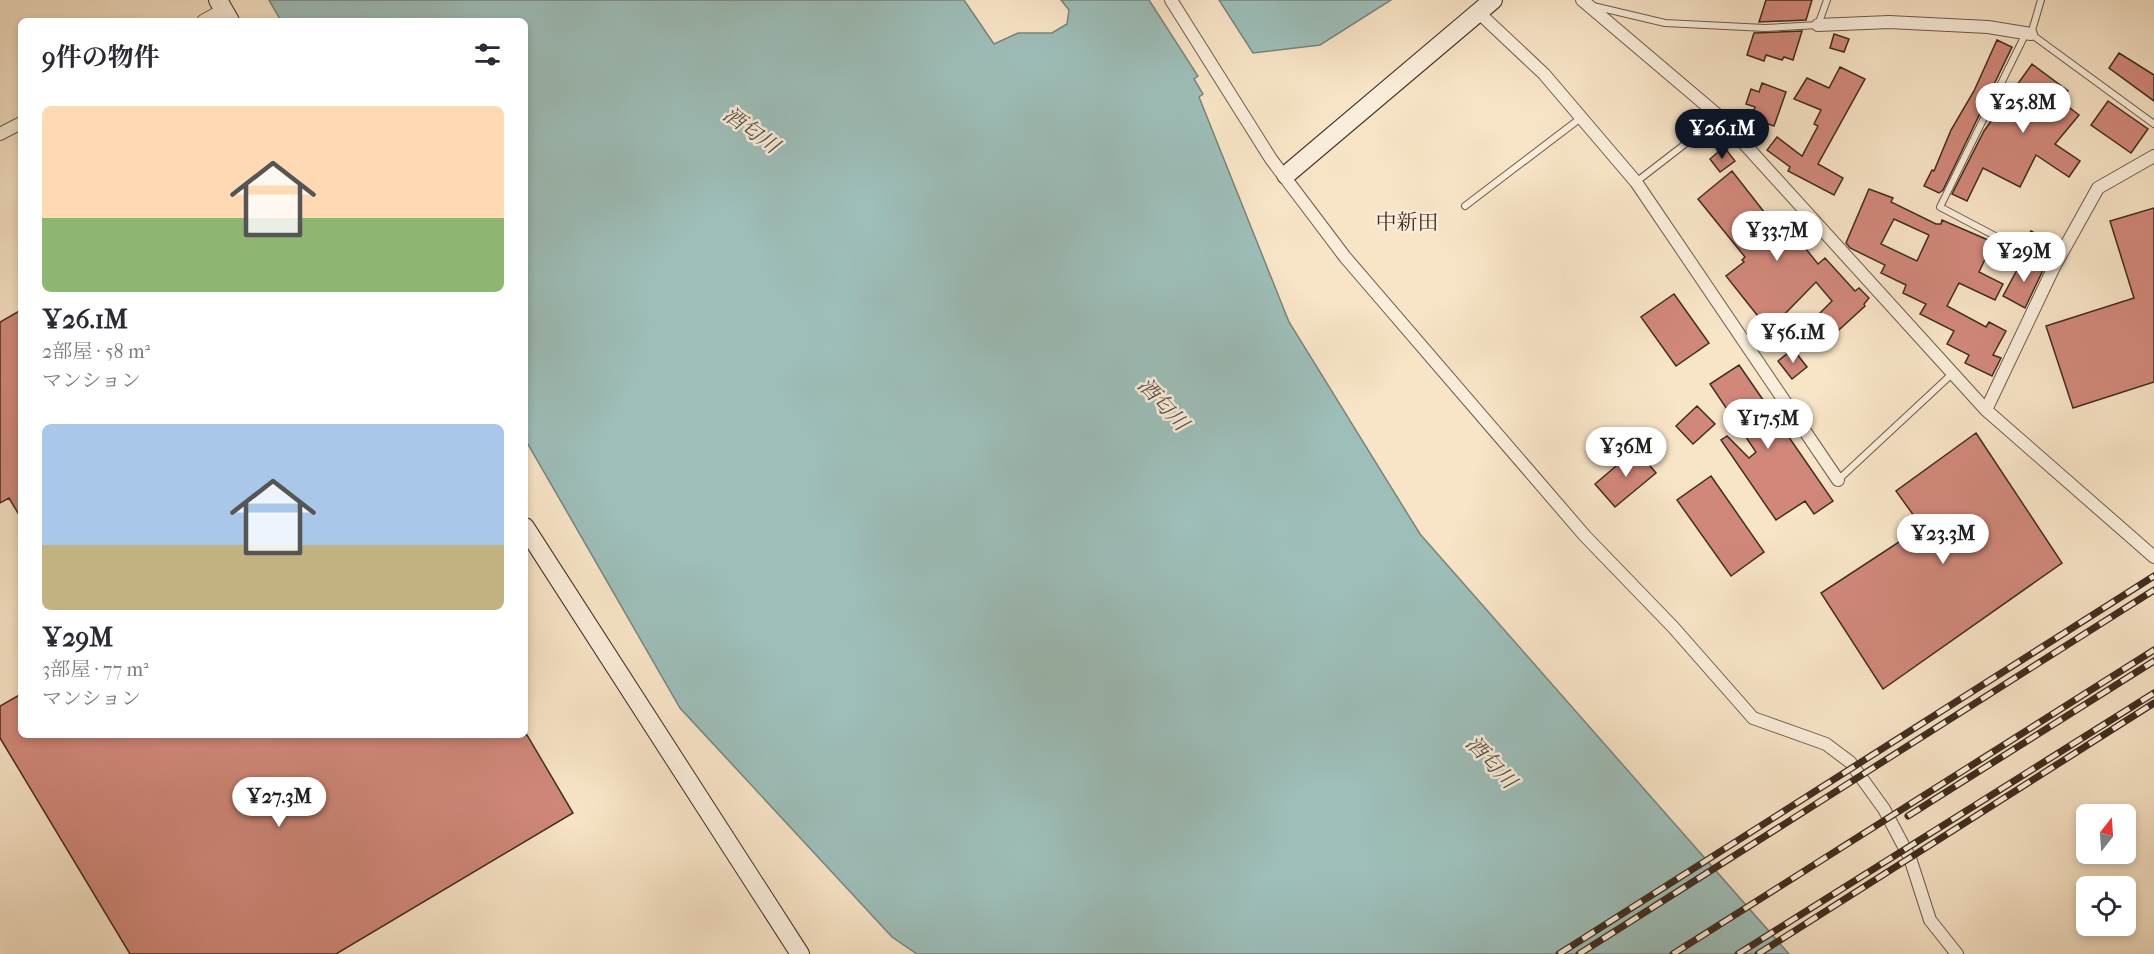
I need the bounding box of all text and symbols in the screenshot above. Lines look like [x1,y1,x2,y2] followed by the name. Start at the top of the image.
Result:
[471,38,504,71] icon: filters
[42,42,160,73] text: 9件の物件
[1974,83,2072,134] pin: ¥25.8M
[1990,91,2056,114] text: ¥25.8M
[718,102,785,159] water label: 酒匂川
[1673,109,1771,160] pin: ¥26.1M
[1689,117,1755,140] text: ¥26.1M
[219,145,327,253] icon: home
[1376,210,1439,234] district label: 中新田
[1728,211,1826,262] pin: ¥33.7M
[1746,219,1808,242] text: ¥33.7M
[1988,232,2060,283] pin: ¥29M
[1997,240,2051,263] text: ¥29M
[42,304,128,335] text: ¥26.1M
[1744,313,1842,364] pin: ¥56.1M
[1761,321,1825,344] text: ¥56.1M
[42,340,150,363] text: 2部屋 · 58 m²
[42,369,141,392] text: マンション
[1133,373,1195,437] water label: 酒匂川
[1719,399,1817,450] pin: ¥17.5M
[1737,407,1799,430] text: ¥17.5M
[1590,427,1662,478] pin: ¥36M
[1600,435,1652,458] text: ¥36M
[219,463,327,571] icon: home
[1894,514,1992,565] pin: ¥23.3M
[1911,522,1975,545] text: ¥23.3M
[42,622,113,653] text: ¥29M
[42,658,149,681] text: 3部屋 · 77 m²
[42,687,141,710] text: マンション
[1461,731,1523,795] water label: 酒匂川
[230,777,328,828] pin: ¥27.3M
[246,785,312,808] text: ¥27.3M
[2076,804,2136,864] north arrow
[2076,804,2136,936] map controls
[2076,876,2136,936] button: locate

